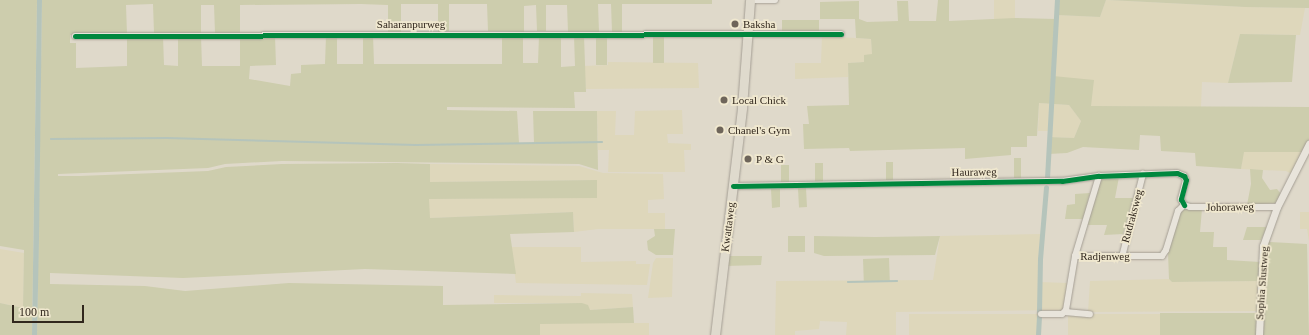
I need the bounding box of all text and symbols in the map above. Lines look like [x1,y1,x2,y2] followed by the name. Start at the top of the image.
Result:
[377,17,445,31] street label: Saharanpurweg
[743,17,775,31] place label: Baksha
[730,19,740,29] marker: Baksha
[732,93,786,107] place label: Local Chick
[719,95,729,105] marker: Local Chick
[728,123,790,137] place label: Chanel's Gym
[715,125,725,135] marker: Chanel's Gym
[756,152,784,166] place label: P & G
[743,154,753,164] marker: P & G
[951,165,997,179] street label: Hauraweg
[1119,188,1145,244] street label: Rudraksweg
[1206,200,1254,214] street label: Johoraweg
[718,201,738,253] street label: Kwattaweg
[1253,246,1271,320] street label: Sophia Slustweg
[1080,249,1130,263] street label: Radjenweg
[14,297,86,323] scale bar
[19,305,49,319] text: 100 m

